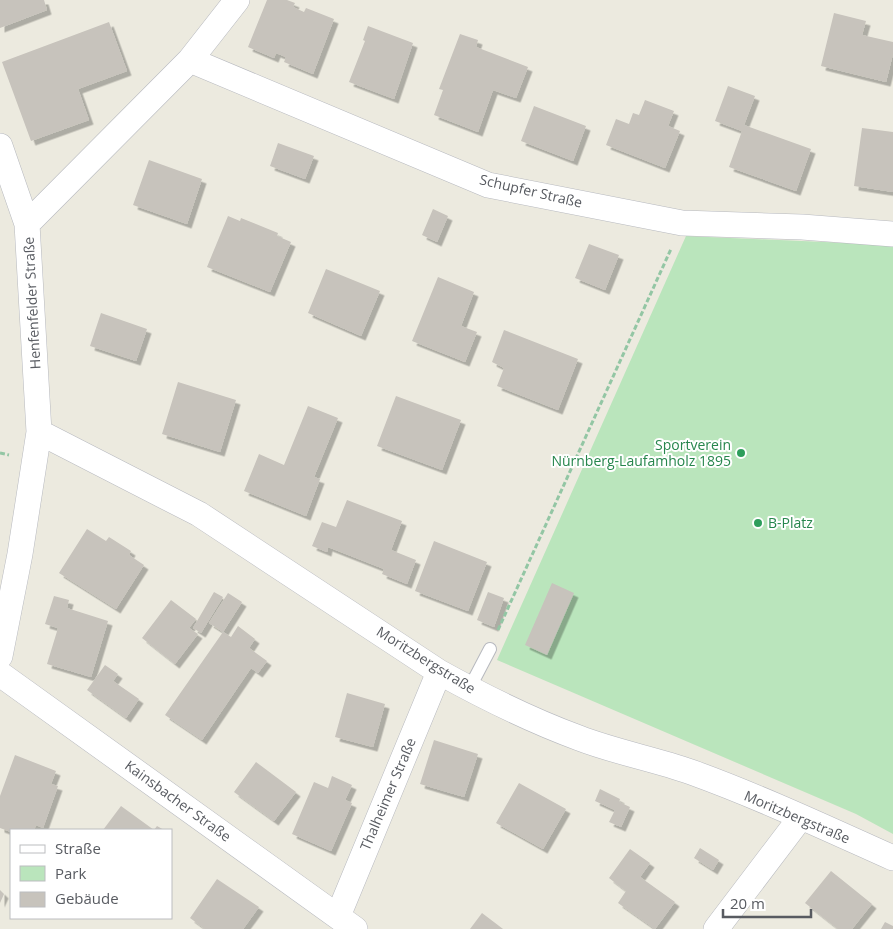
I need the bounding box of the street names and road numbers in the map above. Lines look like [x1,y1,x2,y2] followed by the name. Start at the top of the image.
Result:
[478,169,584,212] street label: Schupfer Straße
[19,236,44,370] street label: Henfenfelder Straße
[373,621,479,698] street label: Moritzbergstraße
[355,735,420,853] street label: Thalheimer Straße
[121,756,235,846] street label: Kainsbacher Straße
[741,786,853,847] street label: Moritzbergstraße

